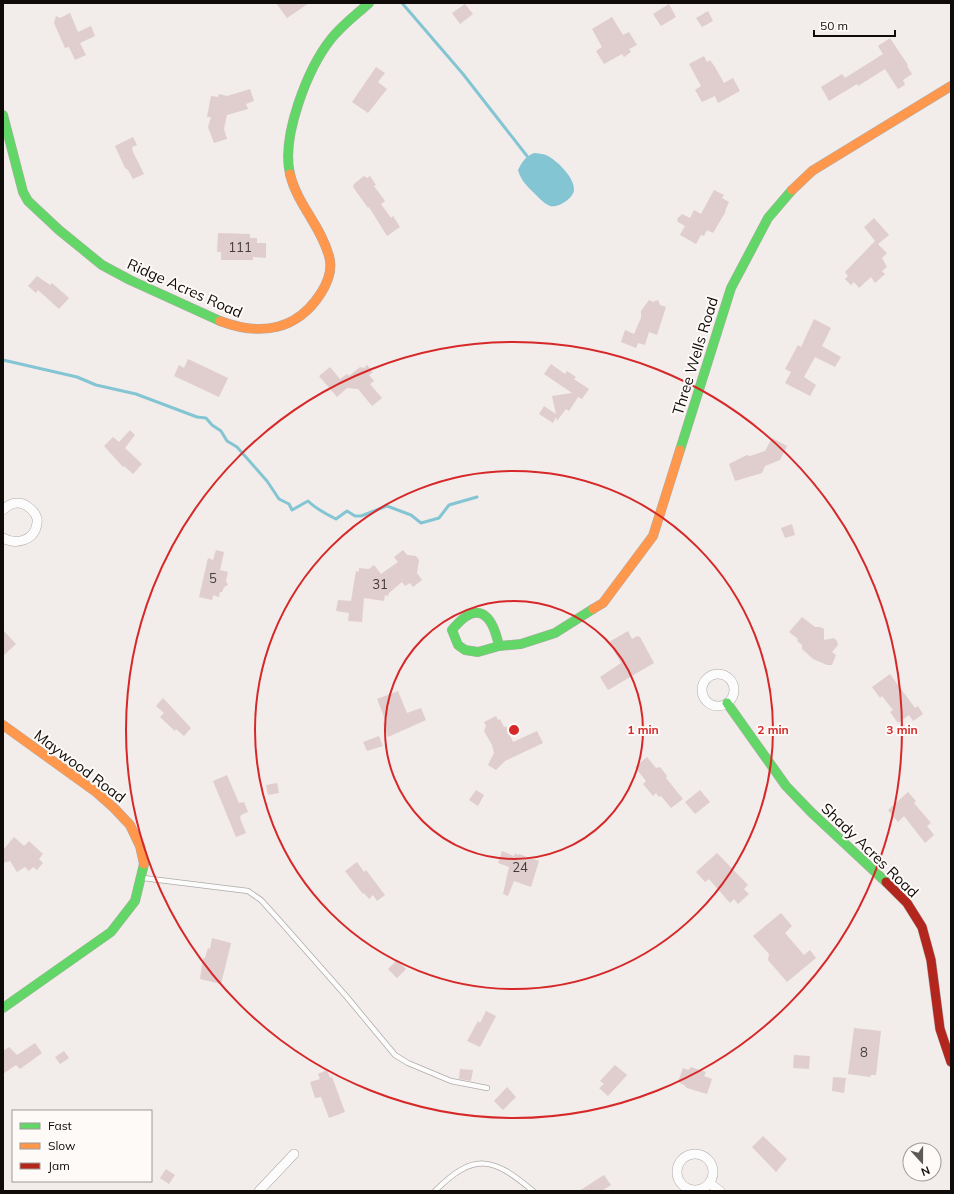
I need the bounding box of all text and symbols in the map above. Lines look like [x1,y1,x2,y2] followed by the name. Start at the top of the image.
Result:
[814,12,895,38] scale bar
[820,18,848,33] text: 50 m
[228,239,252,255] house number: 111
[124,254,246,322] street label: Ridge Acres Road
[668,295,722,417] street label: Three Wells Road
[209,570,217,586] house number: 5
[372,576,388,592] house number: 31
[627,722,659,737] text: 1 min
[757,722,789,737] text: 2 min
[886,722,918,737] text: 3 min
[507,723,521,737] centre of rings
[30,725,130,807] street label: Maywood Road
[817,799,923,901] street label: Shady Acres Road
[512,859,528,875] house number: 24
[860,1044,868,1060] house number: 8
[12,1110,152,1182] legend
[48,1118,72,1133] text: Fast
[48,1138,76,1153] text: Slow
[902,1142,942,1182] north arrow
[48,1158,70,1173] text: Jam
[919,1163,932,1179] text: N

